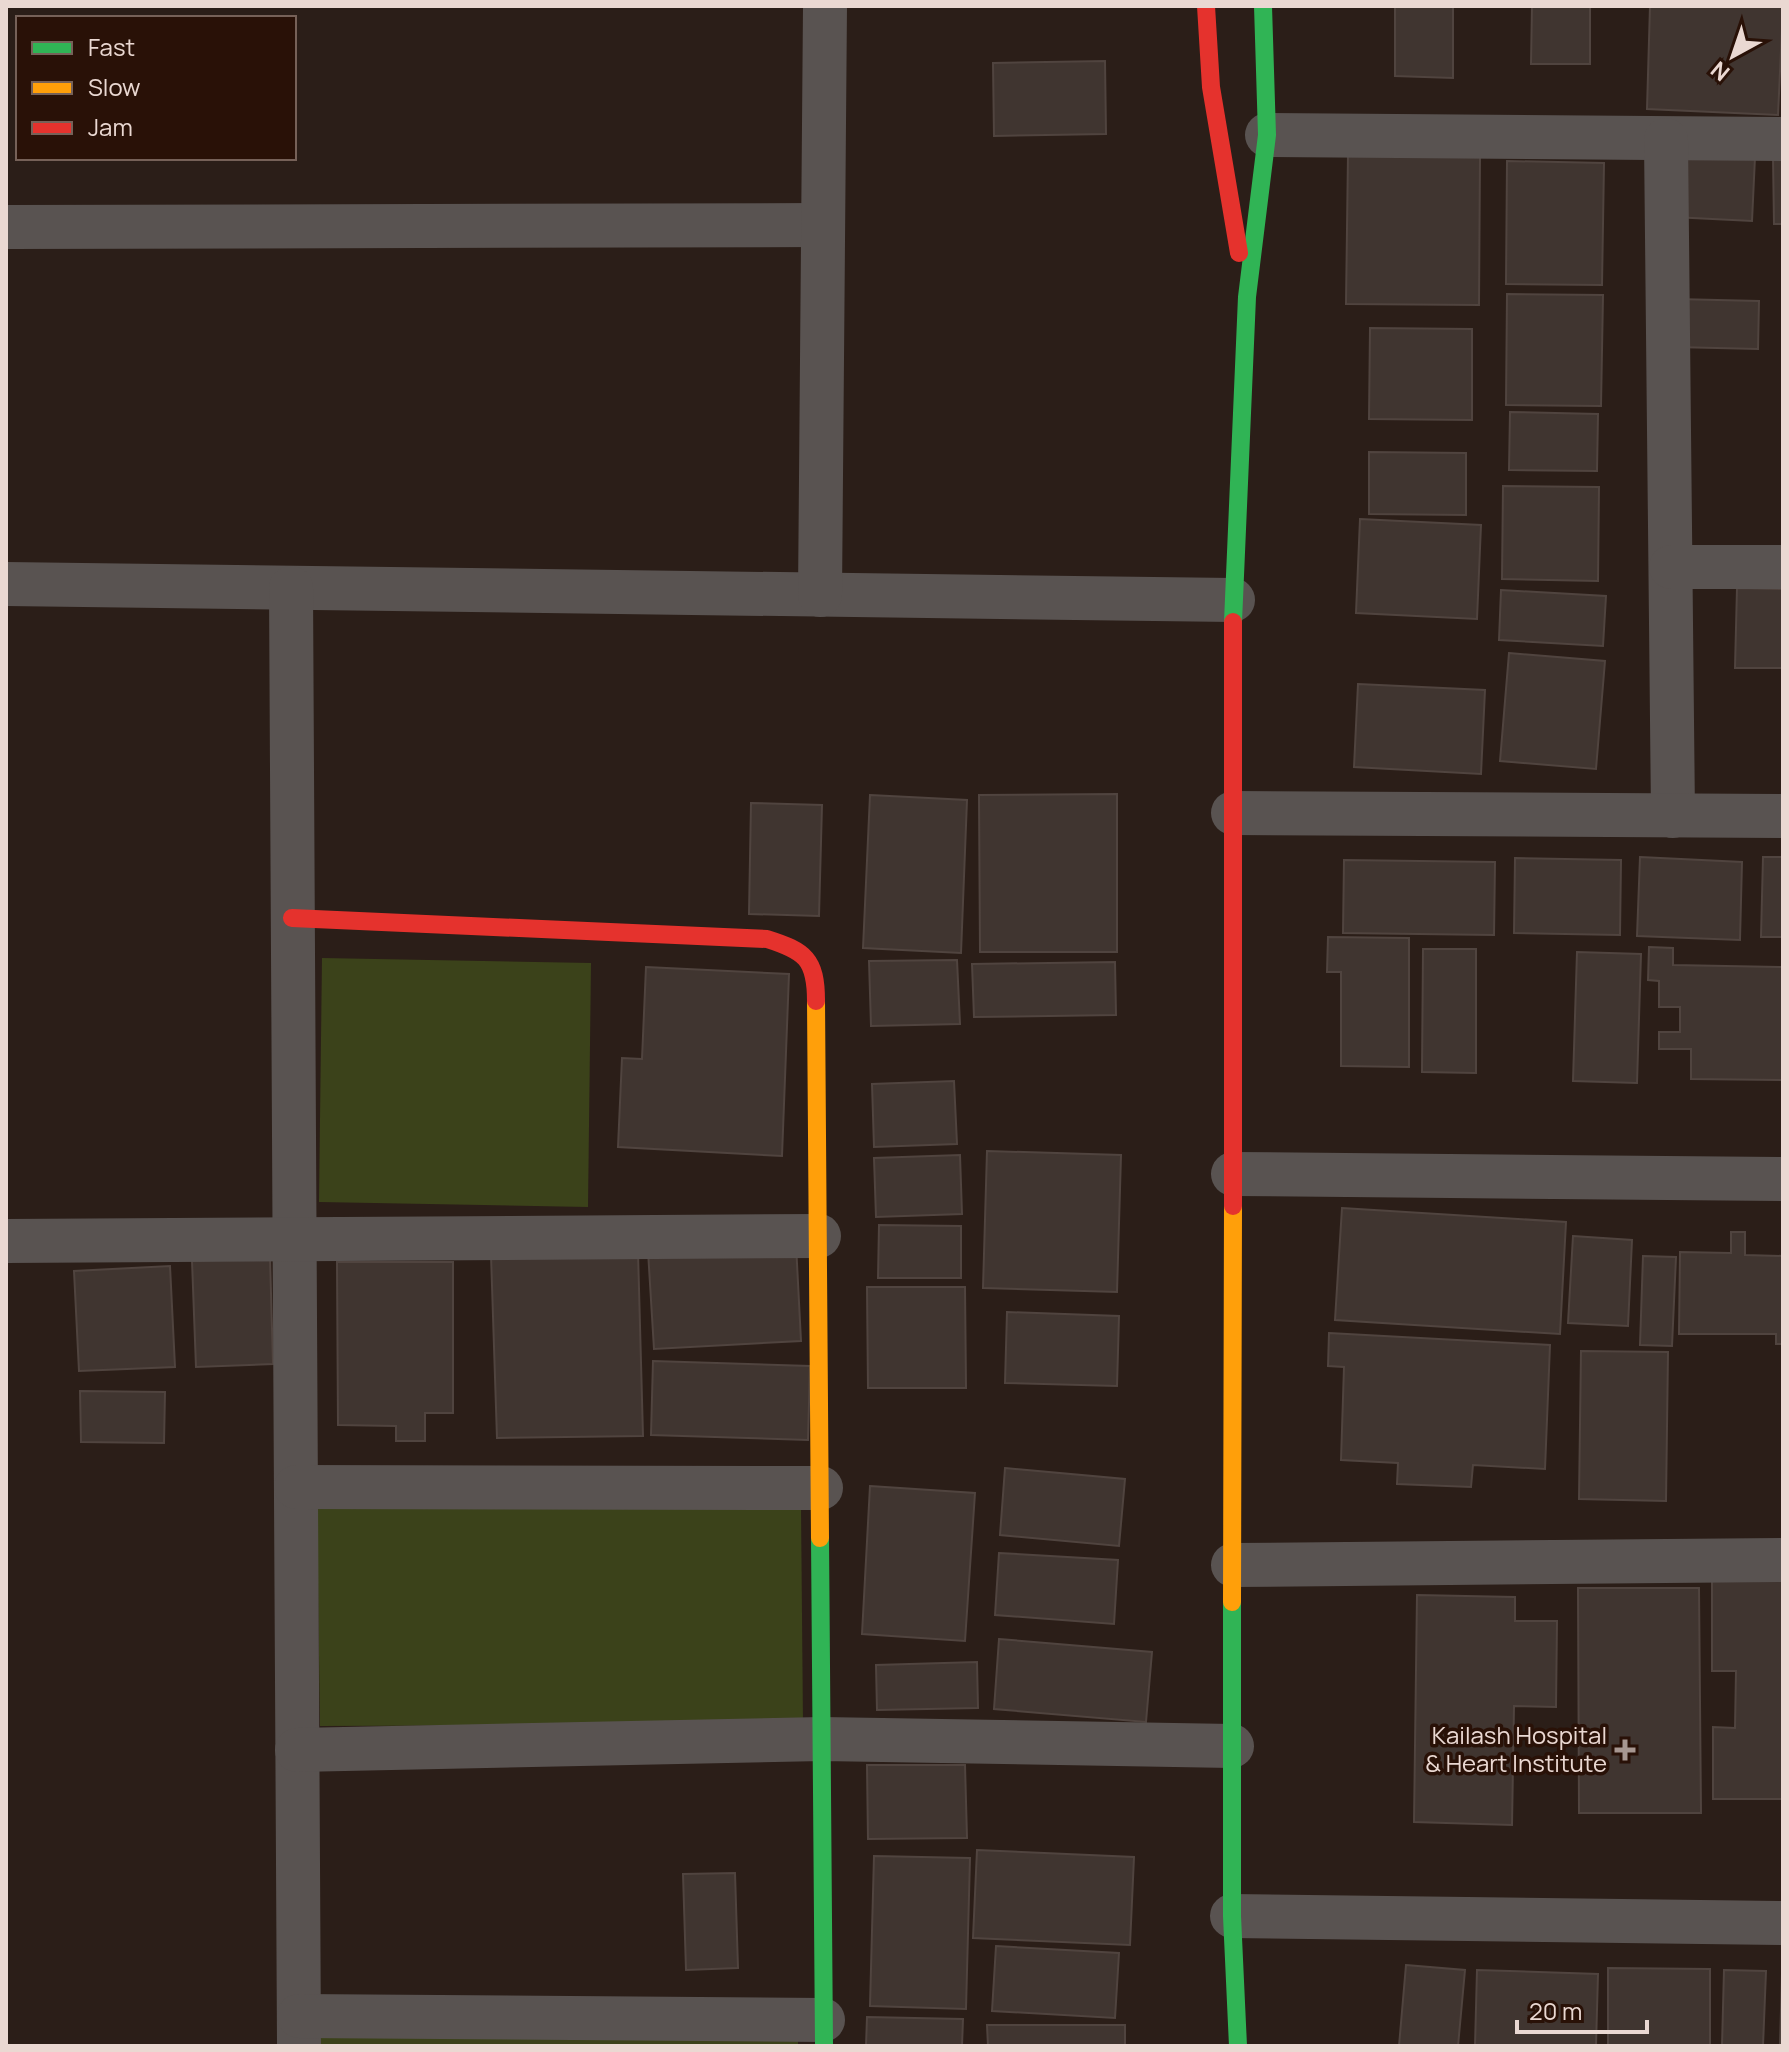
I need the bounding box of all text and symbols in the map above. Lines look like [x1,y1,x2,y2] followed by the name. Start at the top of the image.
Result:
[16,16,296,160] legend
[1693,16,1773,96] north arrow
[88,30,135,63] text: Fast
[1704,55,1736,88] text: N
[88,70,141,103] text: Slow
[88,110,133,143] text: Jam
[1425,1718,1607,1779] place label: Kailash Hospital & Heart Institute
[1614,1739,1636,1761] marker: Kailash Hospital & Heart Institute
[1517,1984,1647,2034] scale bar
[1529,1994,1582,2027] text: 20 m

